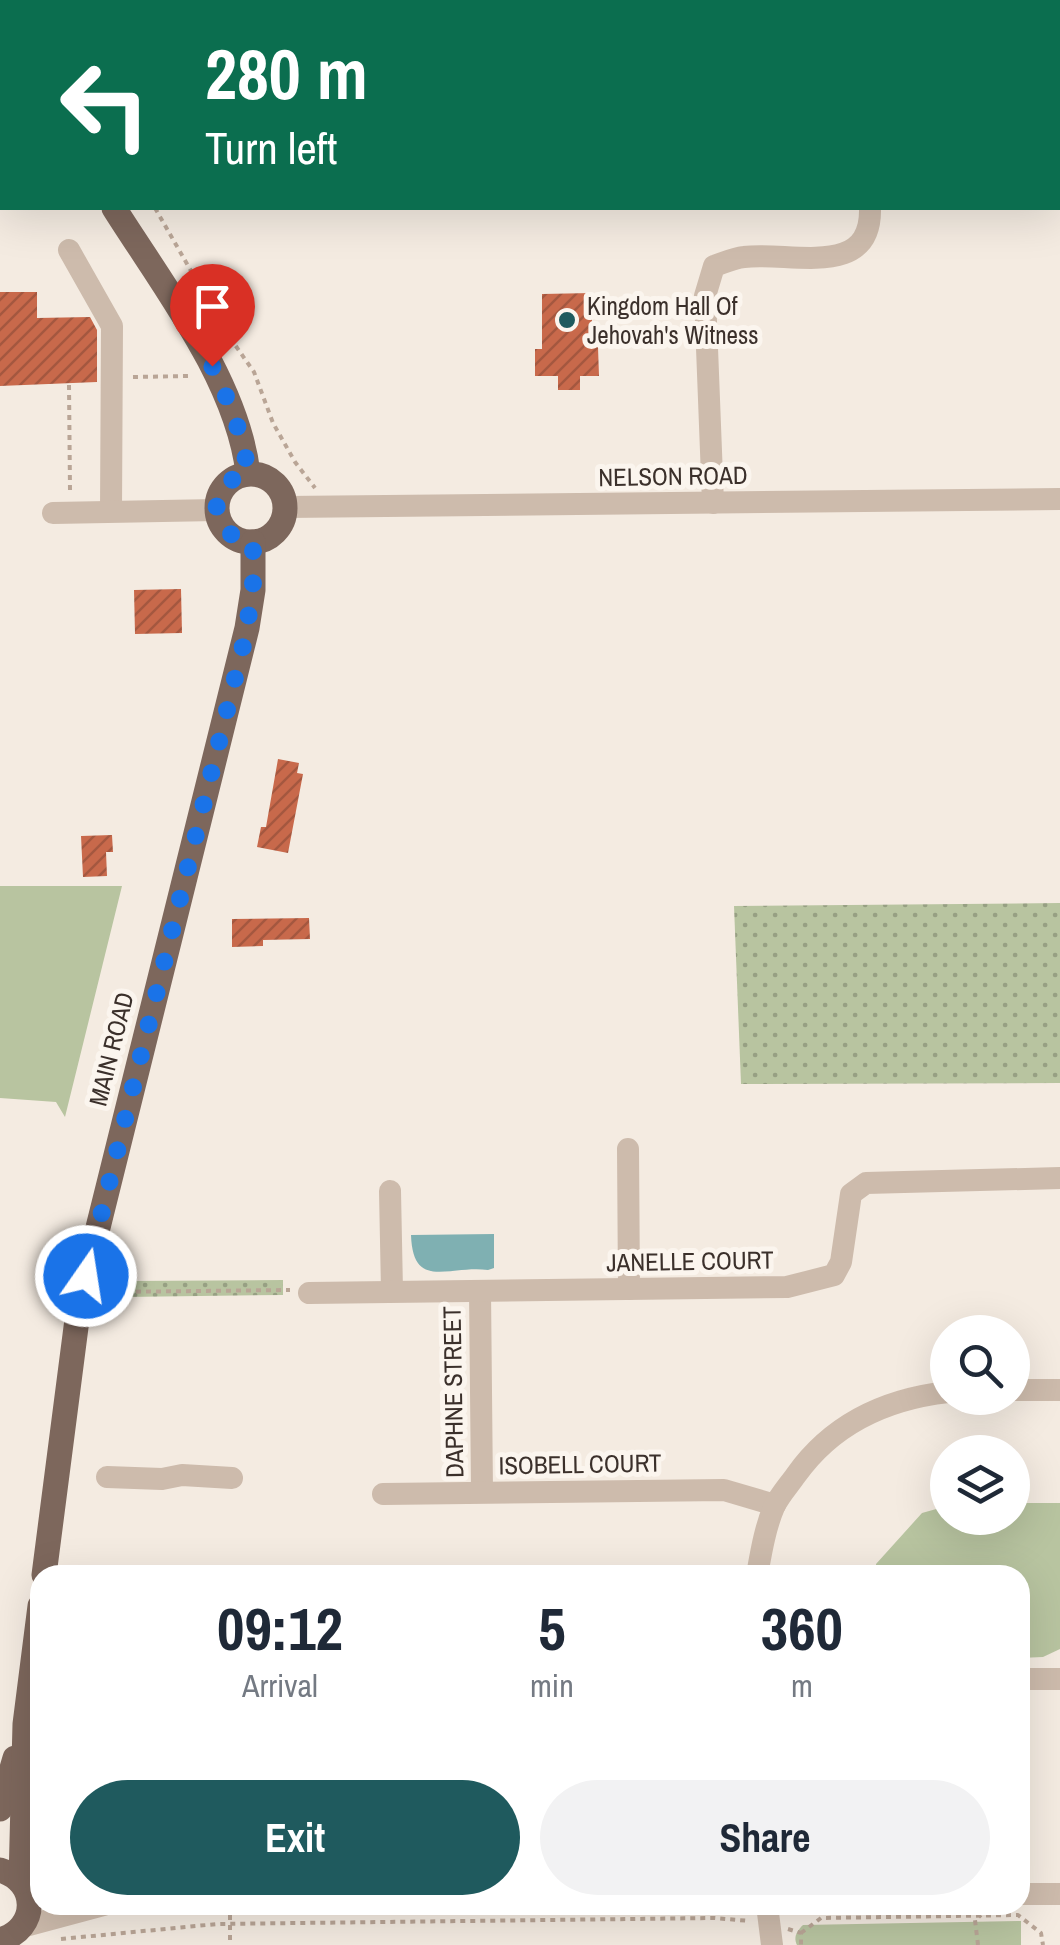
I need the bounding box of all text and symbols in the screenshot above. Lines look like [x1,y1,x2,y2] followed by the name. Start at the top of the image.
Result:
[205,27,368,121] text: 280 m
[40,40,170,170] icon: left
[205,117,337,178] text: Turn left
[170,264,255,367] pin
[185,279,240,334] icon: arrive
[587,289,758,352] place label: Kingdom Hall Of Jehovah's Witness
[556,309,578,331] marker: Kingdom Hall Of Jehovah's Witness
[598,458,748,494] street label: NELSON ROAD
[80,989,142,1109] street label: MAIN ROAD
[34,1224,138,1328] position arrow
[606,1243,774,1279] street label: JANELLE COURT
[434,1305,471,1478] street label: DAPHNE STREET
[930,1315,1030,1535] map controls
[930,1315,1030,1415] button: search
[930,1435,1030,1535] button: layers
[498,1446,662,1482] street label: ISOBELL COURT
[217,1588,343,1669] text: 09:12
[538,1588,566,1669] text: 5
[761,1588,843,1669] text: 360
[242,1664,318,1707] text: Arrival
[530,1664,574,1707] text: min
[791,1664,813,1707] text: m
[70,1780,520,1895] button: Exit
[540,1780,990,1895] button: Share

